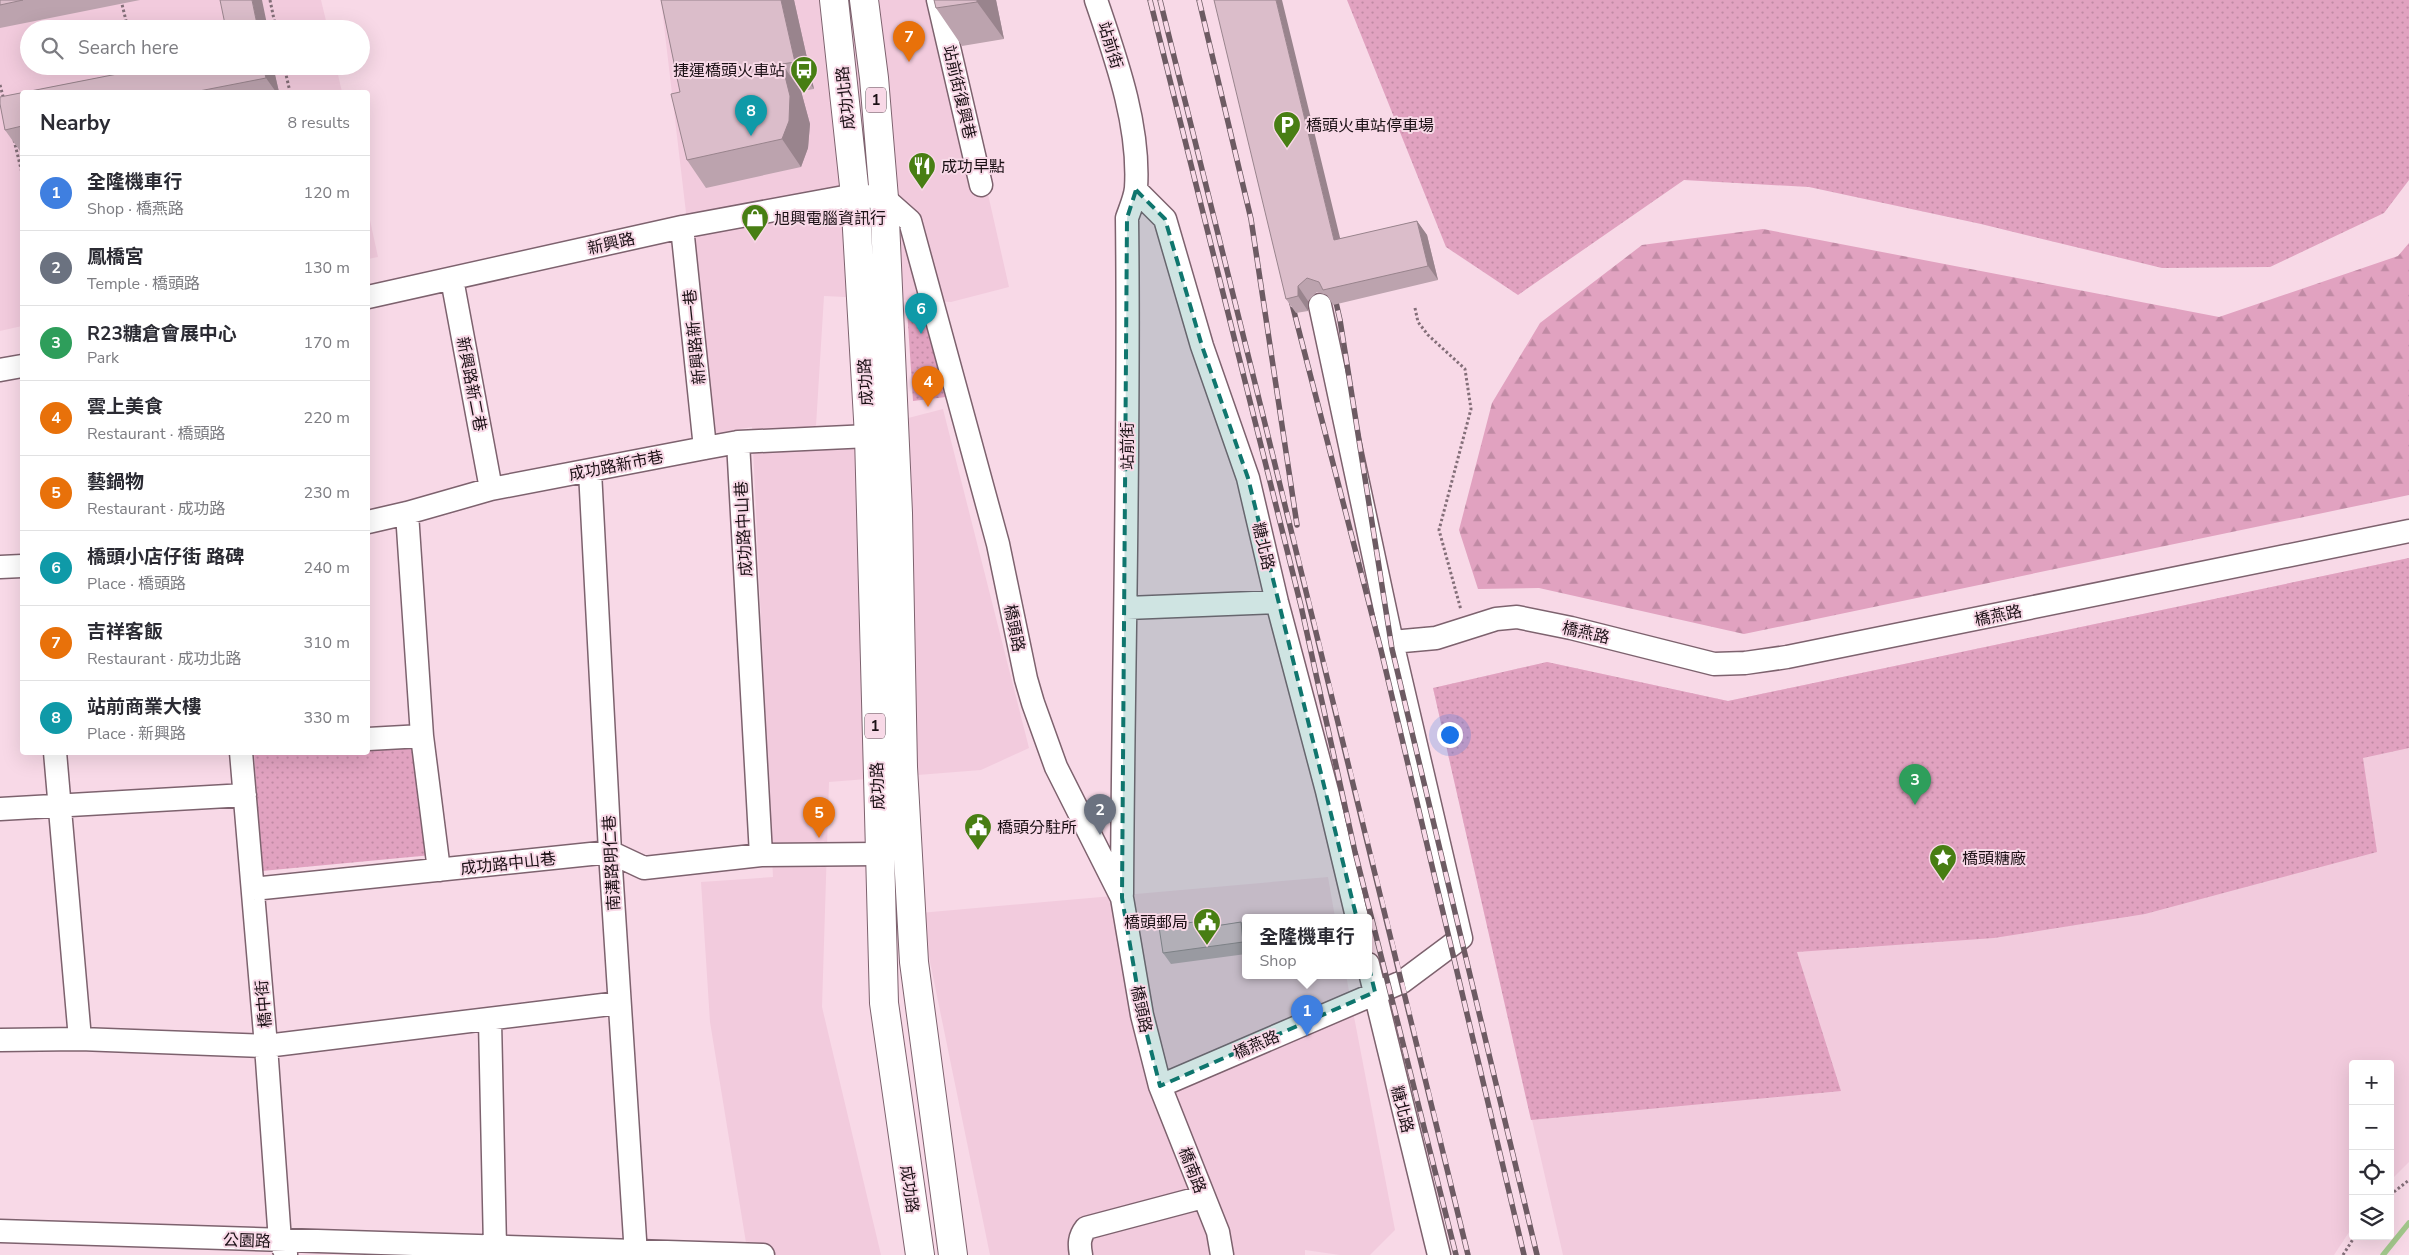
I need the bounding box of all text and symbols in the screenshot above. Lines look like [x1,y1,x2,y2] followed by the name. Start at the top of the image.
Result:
[1093,19,1128,71] street label: 站前街
[20,20,370,75] search box
[893,21,925,62] pin: 7
[38,34,66,62] icon: search
[78,35,179,61] text: Search here
[938,43,981,141] street label: 站前街復興巷
[789,55,819,94] bus stop icon: 捷運橋頭火車站
[673,60,785,82] place label: 捷運橋頭火車站
[832,65,860,131] street label: 成功北路
[866,88,886,112] road number: 1
[735,95,767,136] pin: 8
[40,109,110,137] text: Nearby
[1272,110,1302,149] parking icon: 橋頭火車站停車場
[288,112,350,134] text: 8 results
[1306,115,1434,137] place label: 橋頭火車站停車場
[907,151,937,190] restaurant icon: 成功早點
[941,156,1005,178] place label: 成功早點
[87,169,182,195] text: 全隆機車行
[51,182,61,204] text: 1
[303,182,350,204] text: 120 m
[87,198,184,220] text: Shop · 橋燕路
[740,203,770,242] shop icon: 旭興電腦資訊行
[774,208,886,230] place label: 旭興電腦資訊行
[585,228,637,260] street label: 新興路
[87,244,144,270] text: 鳳橋宮
[51,257,61,279] text: 2
[303,257,350,279] text: 130 m
[87,273,200,295] text: Temple · 橋頭路
[679,288,711,386] street label: 新興路新一巷
[905,293,937,334] pin: 6
[87,321,237,347] text: R23糖倉會展中心
[51,332,61,354] text: 3
[303,332,350,354] text: 170 m
[451,335,491,433] street label: 新興路新二巷
[87,347,119,369] text: Park
[854,357,878,406] street label: 成功路
[912,366,944,407] pin: 4
[87,394,163,420] text: 雲上美食
[51,407,61,429] text: 4
[303,407,350,429] text: 220 m
[1117,422,1139,470] street label: 站前街
[87,423,225,445] text: Restaurant · 橋頭路
[567,446,665,486] street label: 成功路新市巷
[87,469,144,495] text: 藝鍋物
[731,480,757,577] street label: 成功路中山巷
[51,482,61,504] text: 5
[303,482,350,504] text: 230 m
[87,498,225,520] text: Restaurant · 成功路
[1247,520,1279,572] street label: 糖北路
[87,544,244,570] text: 橋頭小店仔街 路碑
[51,557,61,579] text: 6
[303,557,350,579] text: 240 m
[87,573,186,595] text: Place · 橋頭路
[1972,600,2024,632] street label: 橋燕路
[999,603,1029,654] street label: 橋頭路
[1560,617,1612,649] street label: 橋燕路
[87,619,163,645] text: 吉祥客飯
[51,632,61,654] text: 7
[303,632,350,654] text: 310 m
[87,648,241,670] text: Restaurant · 成功北路
[87,694,201,720] text: 站前商業大樓
[51,707,61,729] text: 8
[303,707,350,729] text: 330 m
[865,714,885,738] road number: 1
[1437,722,1463,748] your location
[87,723,186,745] text: Place · 新興路
[866,762,890,810] street label: 成功路
[1899,764,1931,805] pin: 3
[1084,794,1116,835] pin: 2
[803,797,835,838] pin: 5
[963,812,993,851] public building icon: 橋頭分駐所
[599,814,625,911] street label: 南溝路明仁巷
[997,817,1077,839] place label: 橋頭分駐所
[1928,843,1958,882] place icon: 橋頭糖廠
[459,848,557,880] street label: 成功路中山巷
[1962,848,2026,870] place label: 橋頭糖廠
[1192,907,1222,946] public building icon: 橋頭郵局
[1124,912,1188,934] place label: 橋頭郵局
[1242,914,1372,979] popup
[1259,924,1355,950] text: 全隆機車行
[1259,950,1297,972] text: Shop
[251,979,277,1029] street label: 橋中街
[1125,983,1157,1035] street label: 橋頭路
[1291,995,1323,1036] pin: 1
[1230,1025,1283,1064] street label: 橋燕路
[2349,1060,2394,1240] map controls
[2349,1060,2394,1105] button: +
[1386,1083,1419,1135] street label: 糖北路
[2349,1105,2394,1150] button: −
[1173,1144,1211,1197] street label: 橋南路
[2349,1150,2394,1195] button: locate
[895,1164,923,1214] street label: 成功路
[2349,1195,2394,1240] button: layers
[223,1229,271,1253] street label: 公園路

